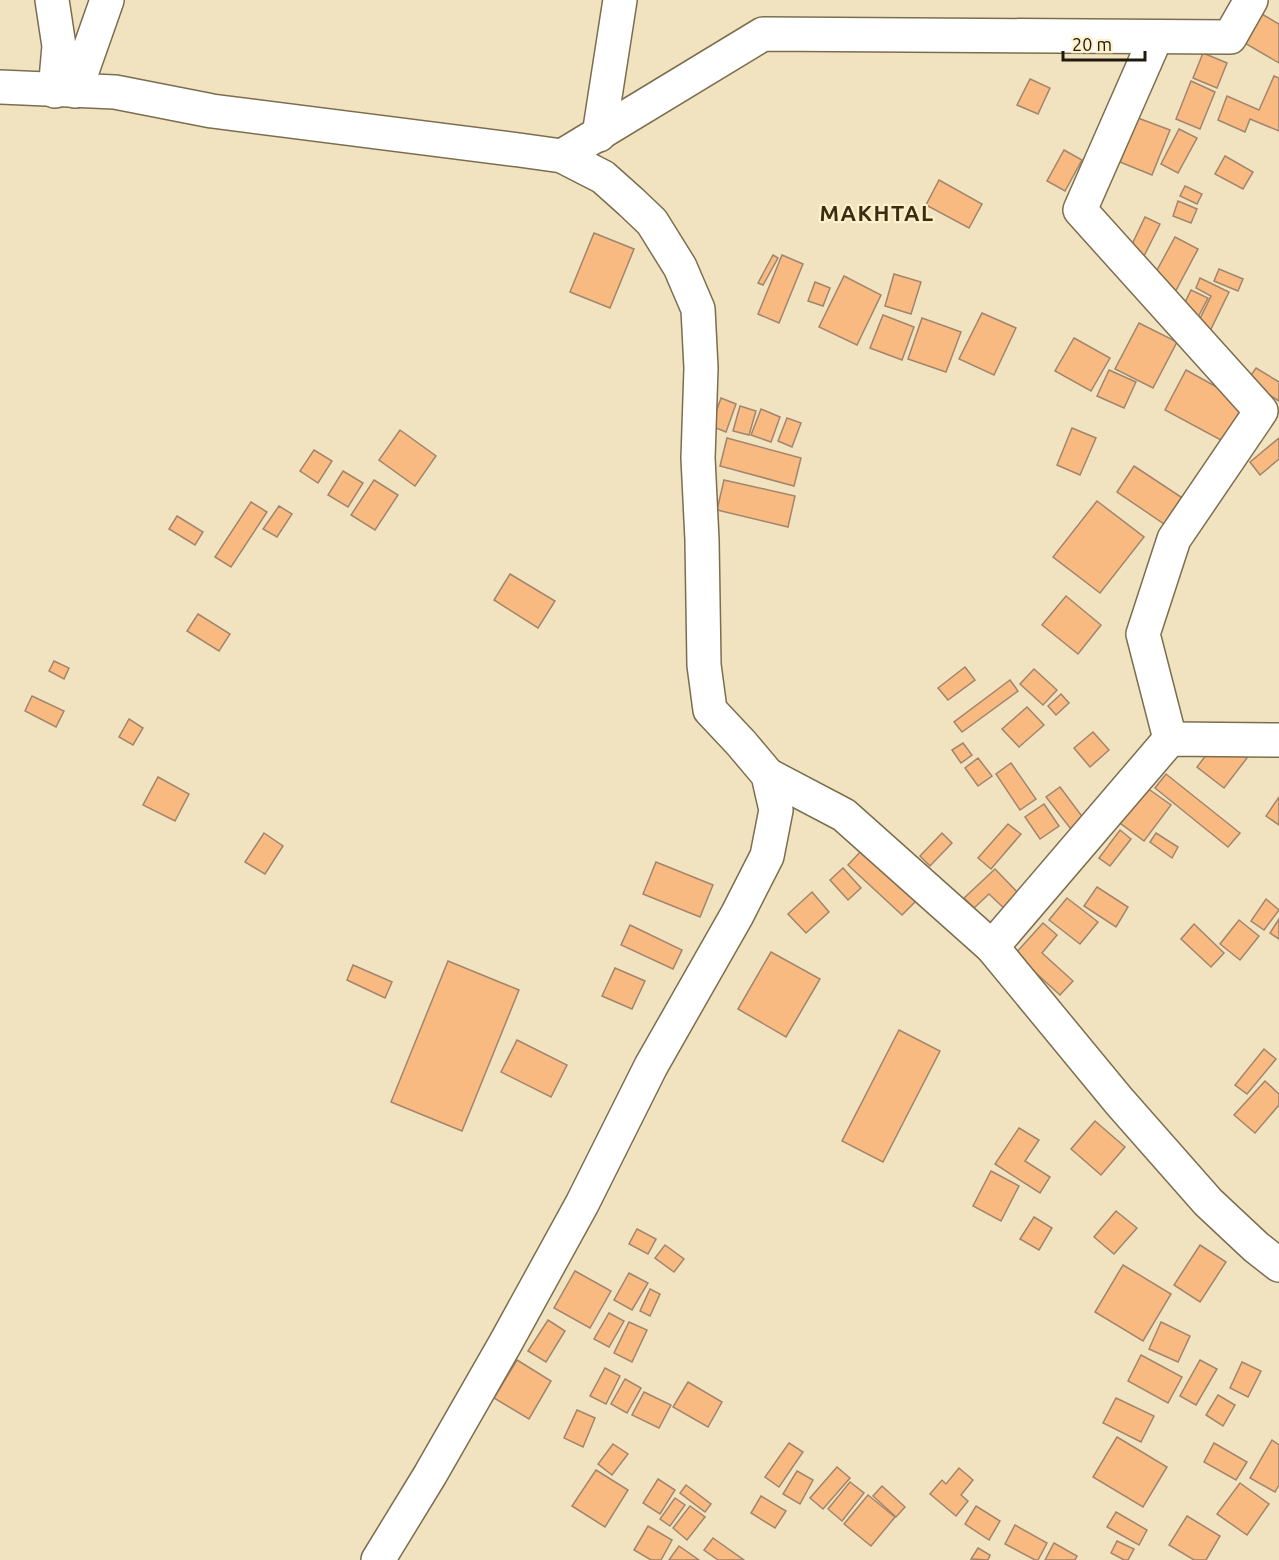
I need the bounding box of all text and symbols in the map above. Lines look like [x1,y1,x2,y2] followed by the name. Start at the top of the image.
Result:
[1063,24,1146,62] scale bar
[1072,34,1112,54] text: 20 m
[819,200,935,225] district label: MAKHTAL

